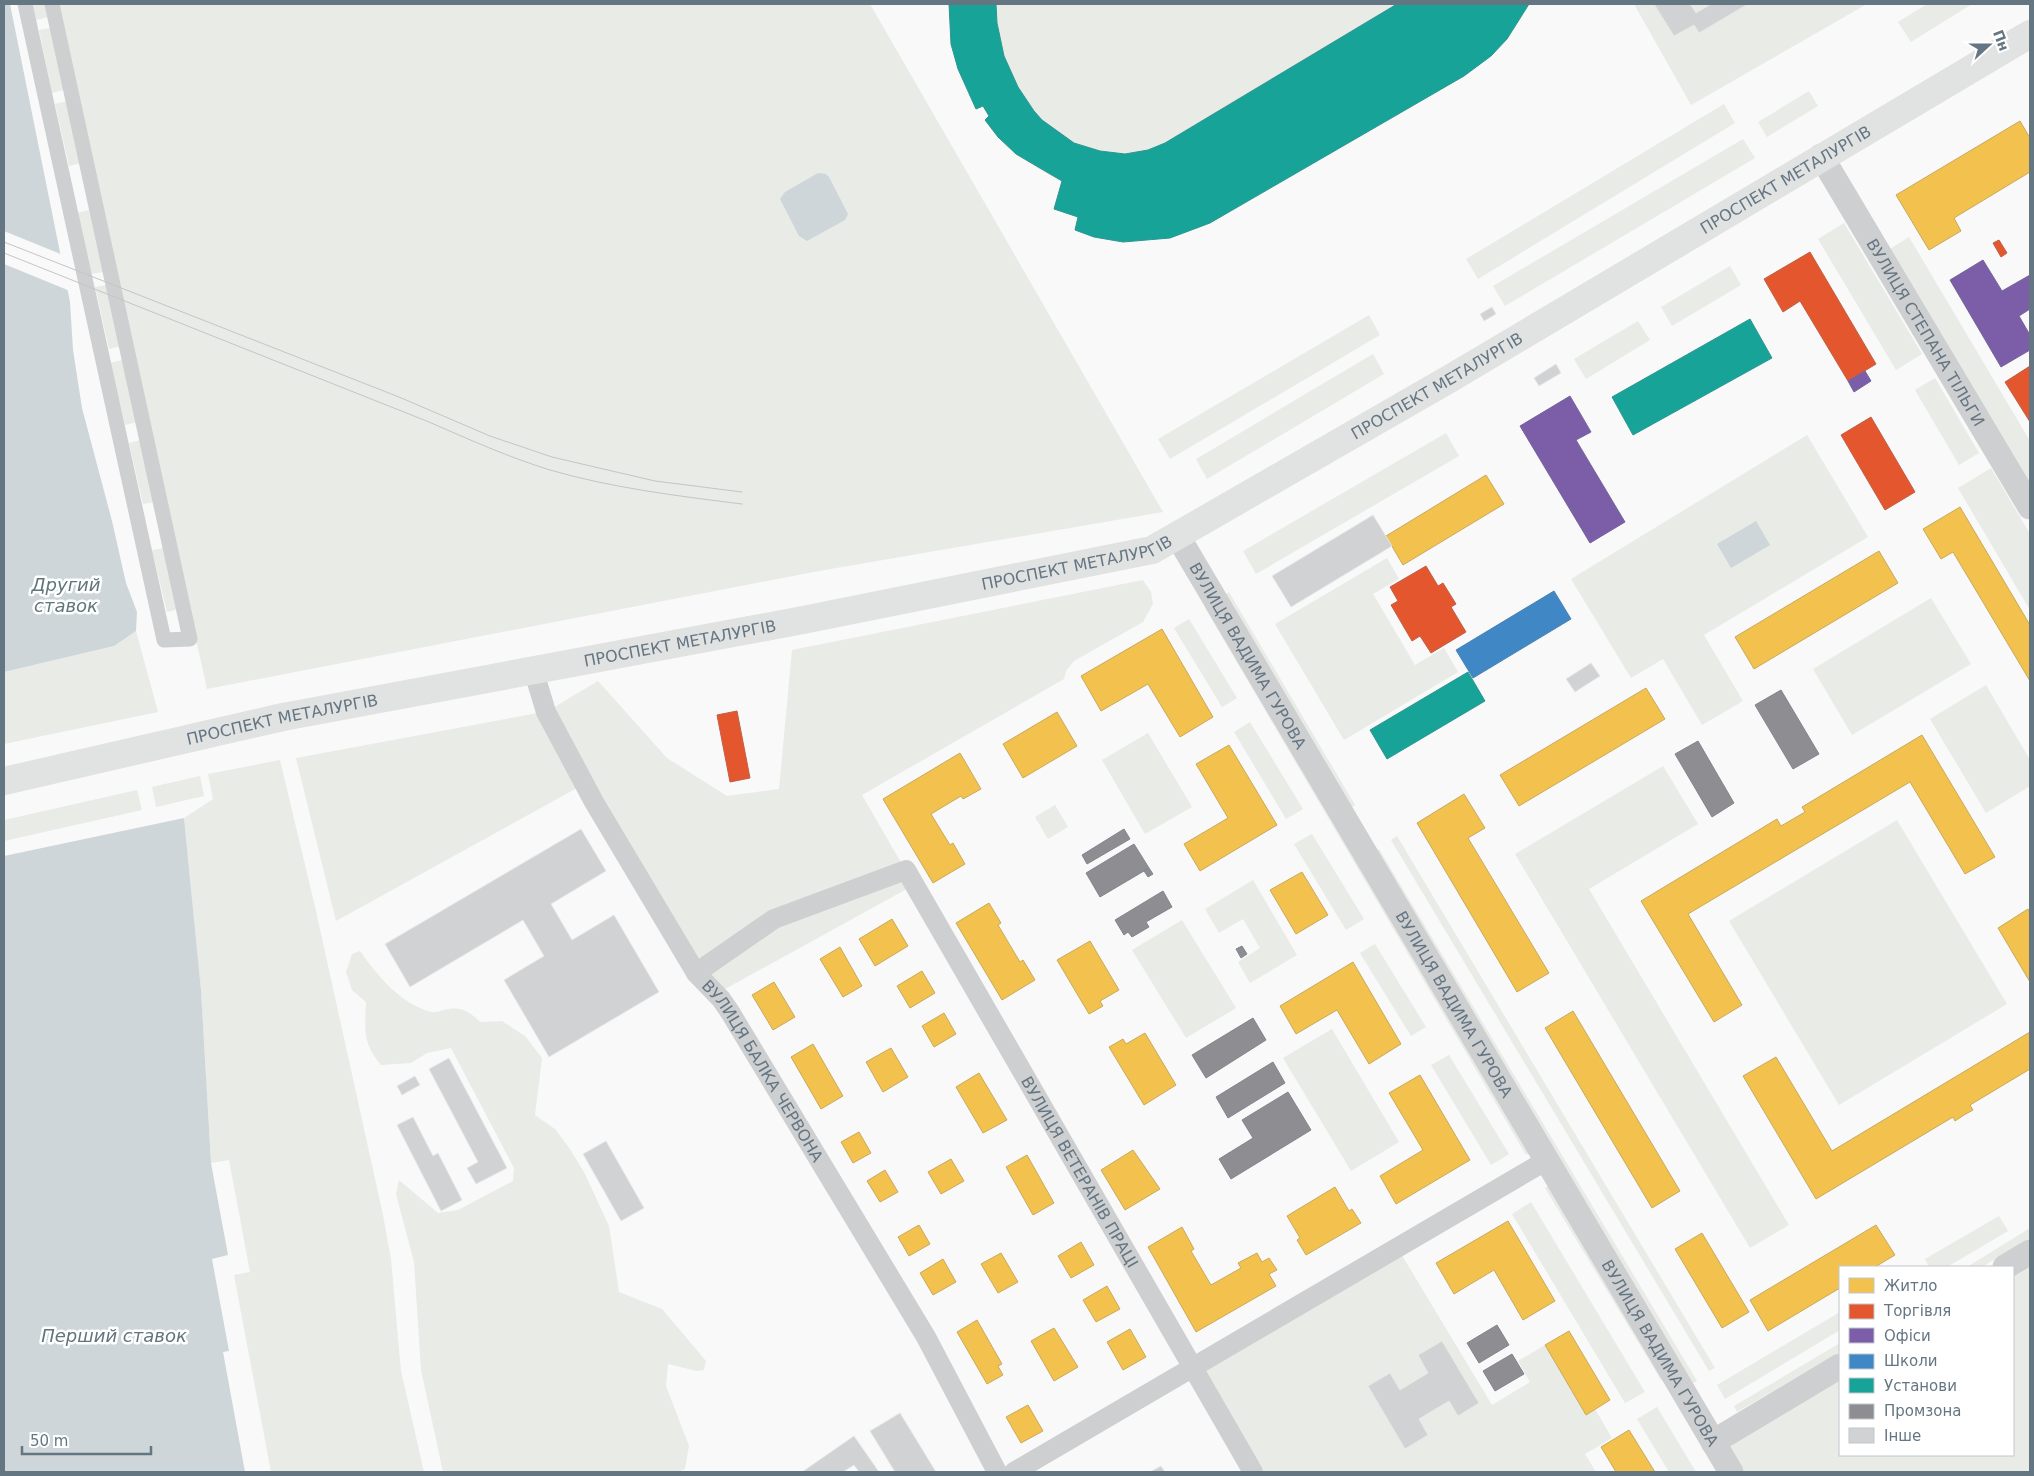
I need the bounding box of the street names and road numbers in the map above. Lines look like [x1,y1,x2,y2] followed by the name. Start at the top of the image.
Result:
[1696,121,1874,237] street label: ПРОСПЕКТ МЕТАЛУРГІВ
[1863,235,1989,429] street label: ВУЛИЦЯ СТЕПАНА ТІЛЬГИ
[1348,328,1526,443] street label: ПРОСПЕКТ МЕТАЛУРГІВ
[980,531,1175,594] street label: ПРОСПЕКТ МЕТАЛУРГІВ
[1186,559,1311,752] street label: ВУЛИЦЯ ВАДИМА ГУРОВА
[582,616,778,670] street label: ПРОСПЕКТ МЕТАЛУРГІВ
[184,690,380,748] street label: ПРОСПЕКТ МЕТАЛУРГІВ
[1392,907,1517,1101] street label: ВУЛИЦЯ ВАДИМА ГУРОВА
[698,976,828,1165] street label: ВУЛИЦЯ БАЛКА ЧЕРВОНА
[1017,1073,1143,1271] street label: ВУЛИЦЯ ВЕТЕРАНІВ ПРАЦІ
[1598,1256,1723,1449] street label: ВУЛИЦЯ ВАДИМА ГУРОВА

